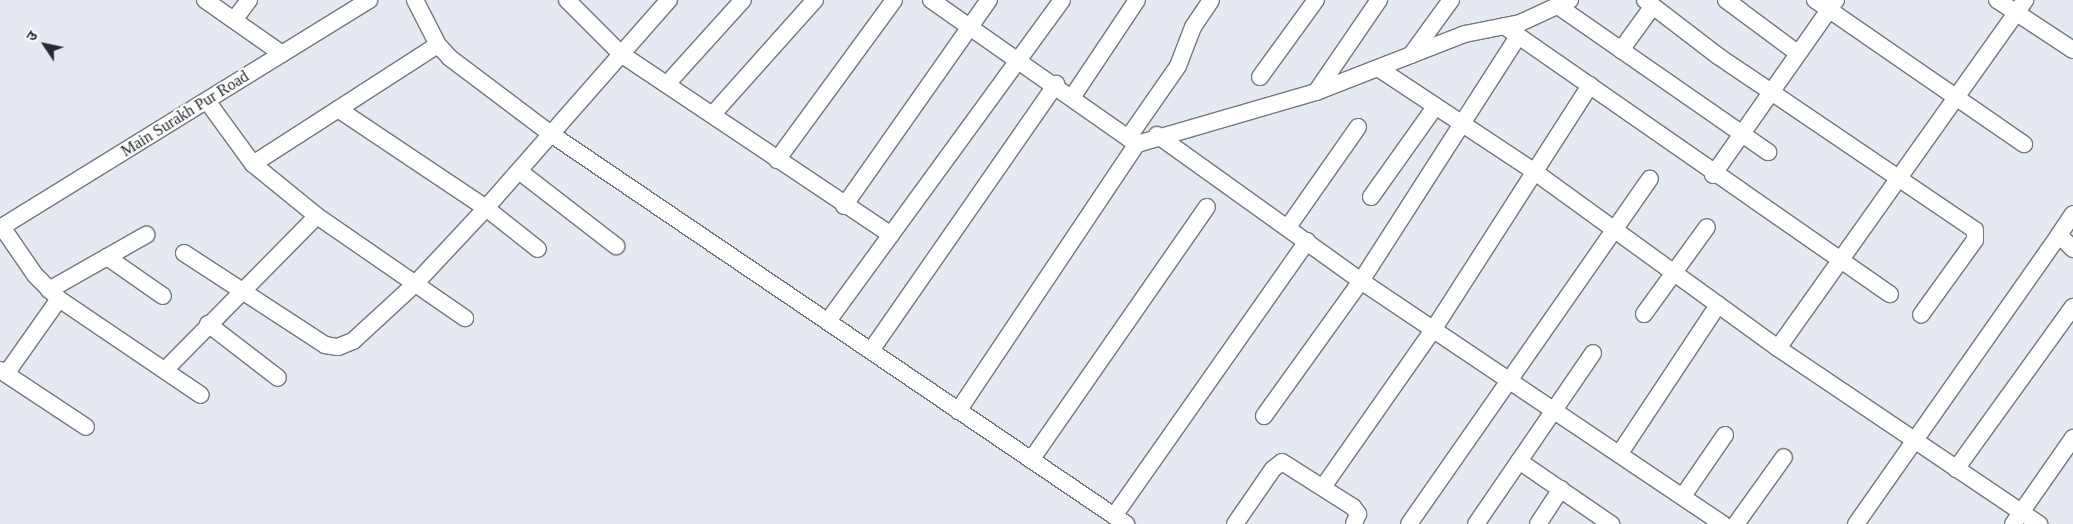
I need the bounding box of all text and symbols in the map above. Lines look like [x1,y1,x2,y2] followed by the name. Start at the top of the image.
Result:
[20,20,70,70] north arrow
[24,29,41,44] text: उ
[118,67,252,161] street label: Main Surakh Pur Road

